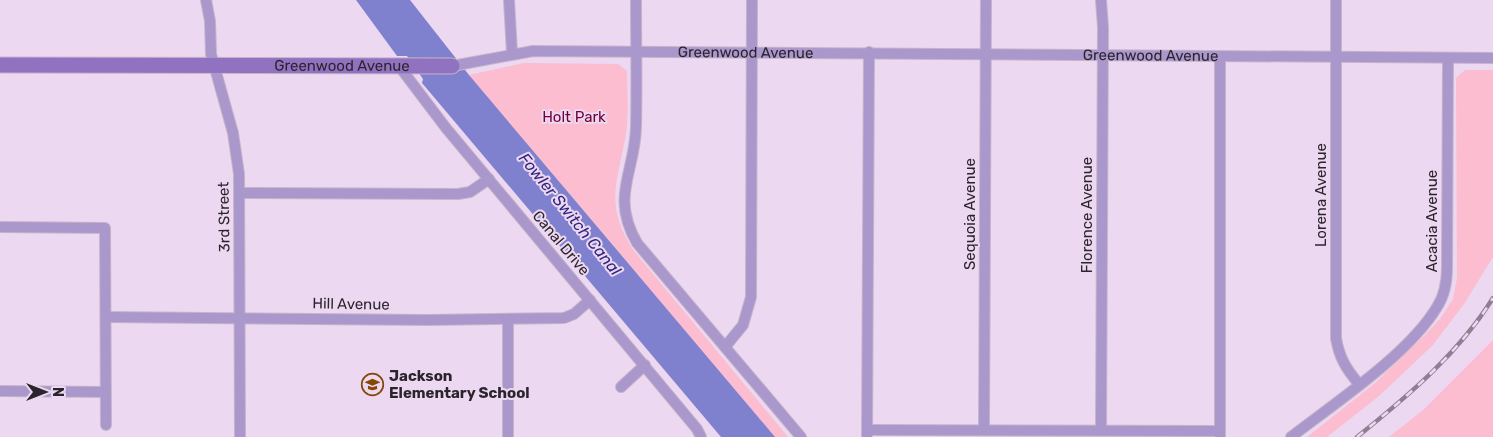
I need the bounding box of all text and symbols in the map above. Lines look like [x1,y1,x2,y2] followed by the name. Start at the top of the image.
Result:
[678,43,813,62] street label: Greenwood Avenue
[1083,46,1218,65] street label: Greenwood Avenue
[274,57,410,75] street label: Greenwood Avenue
[542,108,606,126] park label: Holt Park
[1312,143,1330,247] street label: Lorena Avenue
[515,149,626,280] water label: Fowler Switch Canal
[1078,157,1096,273] street label: Florence Avenue
[961,158,979,270] street label: Sequoia Avenue
[1423,170,1441,272] street label: Acacia Avenue
[214,181,234,252] street label: 3rd Street
[529,207,593,279] street label: Canal Drive
[312,294,390,314] street label: Hill Avenue
[20,367,70,417] north arrow
[389,367,530,402] place label: Jackson Elementary School
[361,373,385,397] school or university icon: Jackson Elementary School
[49,387,66,397] text: N

